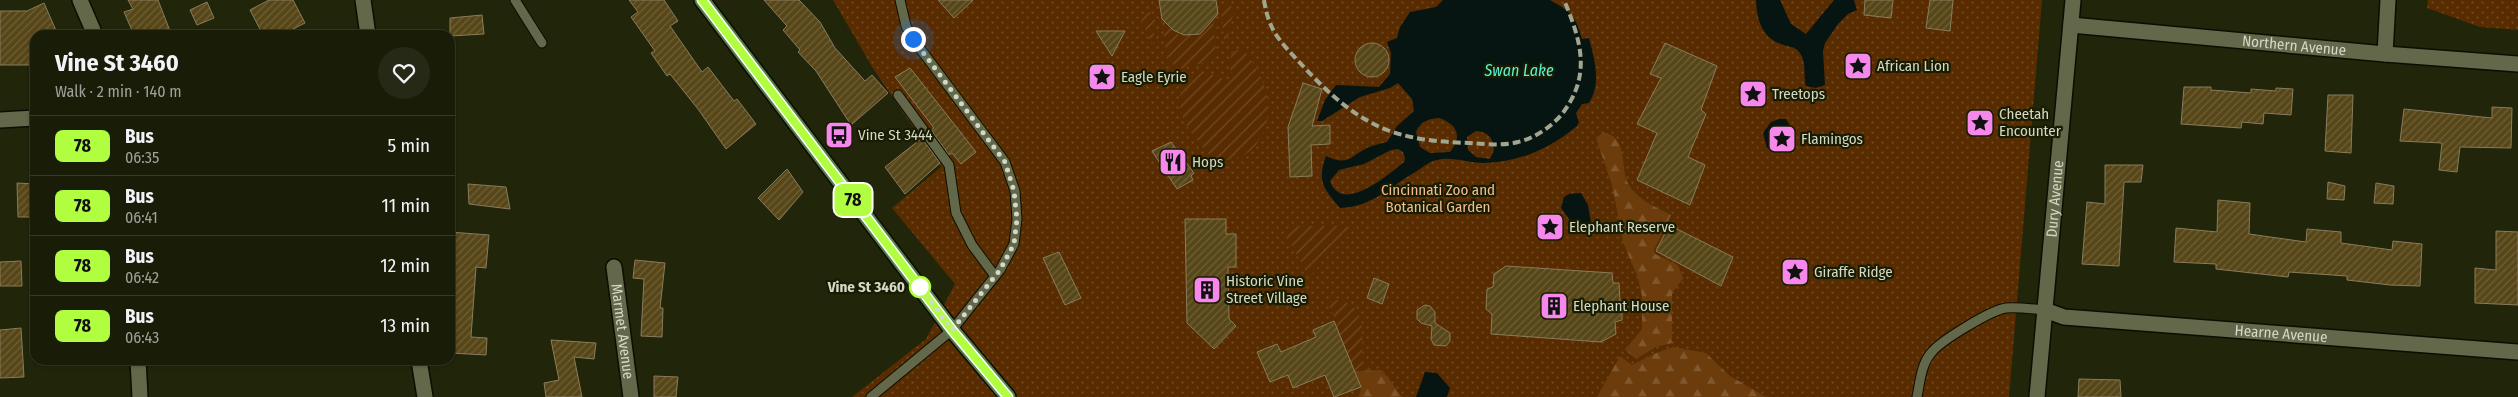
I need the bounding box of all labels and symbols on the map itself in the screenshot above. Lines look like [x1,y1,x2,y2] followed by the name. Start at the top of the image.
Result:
[901,27,926,52] your location
[2241,32,2347,59] street label: Northern Avenue
[1843,51,1873,81] place icon: African Lion
[1877,57,1950,75] place label: African Lion
[1483,61,1554,80] water label: Swan Lake
[1087,62,1117,92] place icon: Eagle Eyrie
[1121,68,1187,86] place label: Eagle Eyrie
[1738,79,1768,109] place icon: Treetops
[1772,85,1825,103] place label: Treetops
[1999,105,2062,140] place label: Cheetah Encounter
[1965,108,1995,138] place icon: Cheetah Encounter
[824,120,854,150] bus stop icon: Vine St 3444
[1767,124,1797,154] place icon: Flamingos
[858,126,933,144] place label: Vine St 3444
[1801,130,1863,148] place label: Flamingos
[1158,147,1188,177] restaurant icon: Hops
[1192,153,1223,171] place label: Hops
[2043,160,2067,238] street label: Dury Avenue
[1381,181,1495,216] park label: Cincinnati Zoo and Botanical Garden
[830,184,876,216] line badge: 78
[1535,212,1565,242] place icon: Elephant Reserve
[1569,218,1675,236] place label: Elephant Reserve
[1780,257,1810,287] place icon: Giraffe Ridge
[1814,263,1893,281] place label: Giraffe Ridge
[1226,272,1307,307] place label: Historic Vine Street Village
[1192,275,1222,305] building icon: Historic Vine Street Village
[909,276,931,298] marker: Vine St 3460
[827,278,905,296] place label: Vine St 3460
[607,283,638,380] street label: Marmet Avenue
[1539,291,1569,321] building icon: Elephant House
[1573,297,1669,315] place label: Elephant House
[2234,321,2328,346] street label: Hearne Avenue

